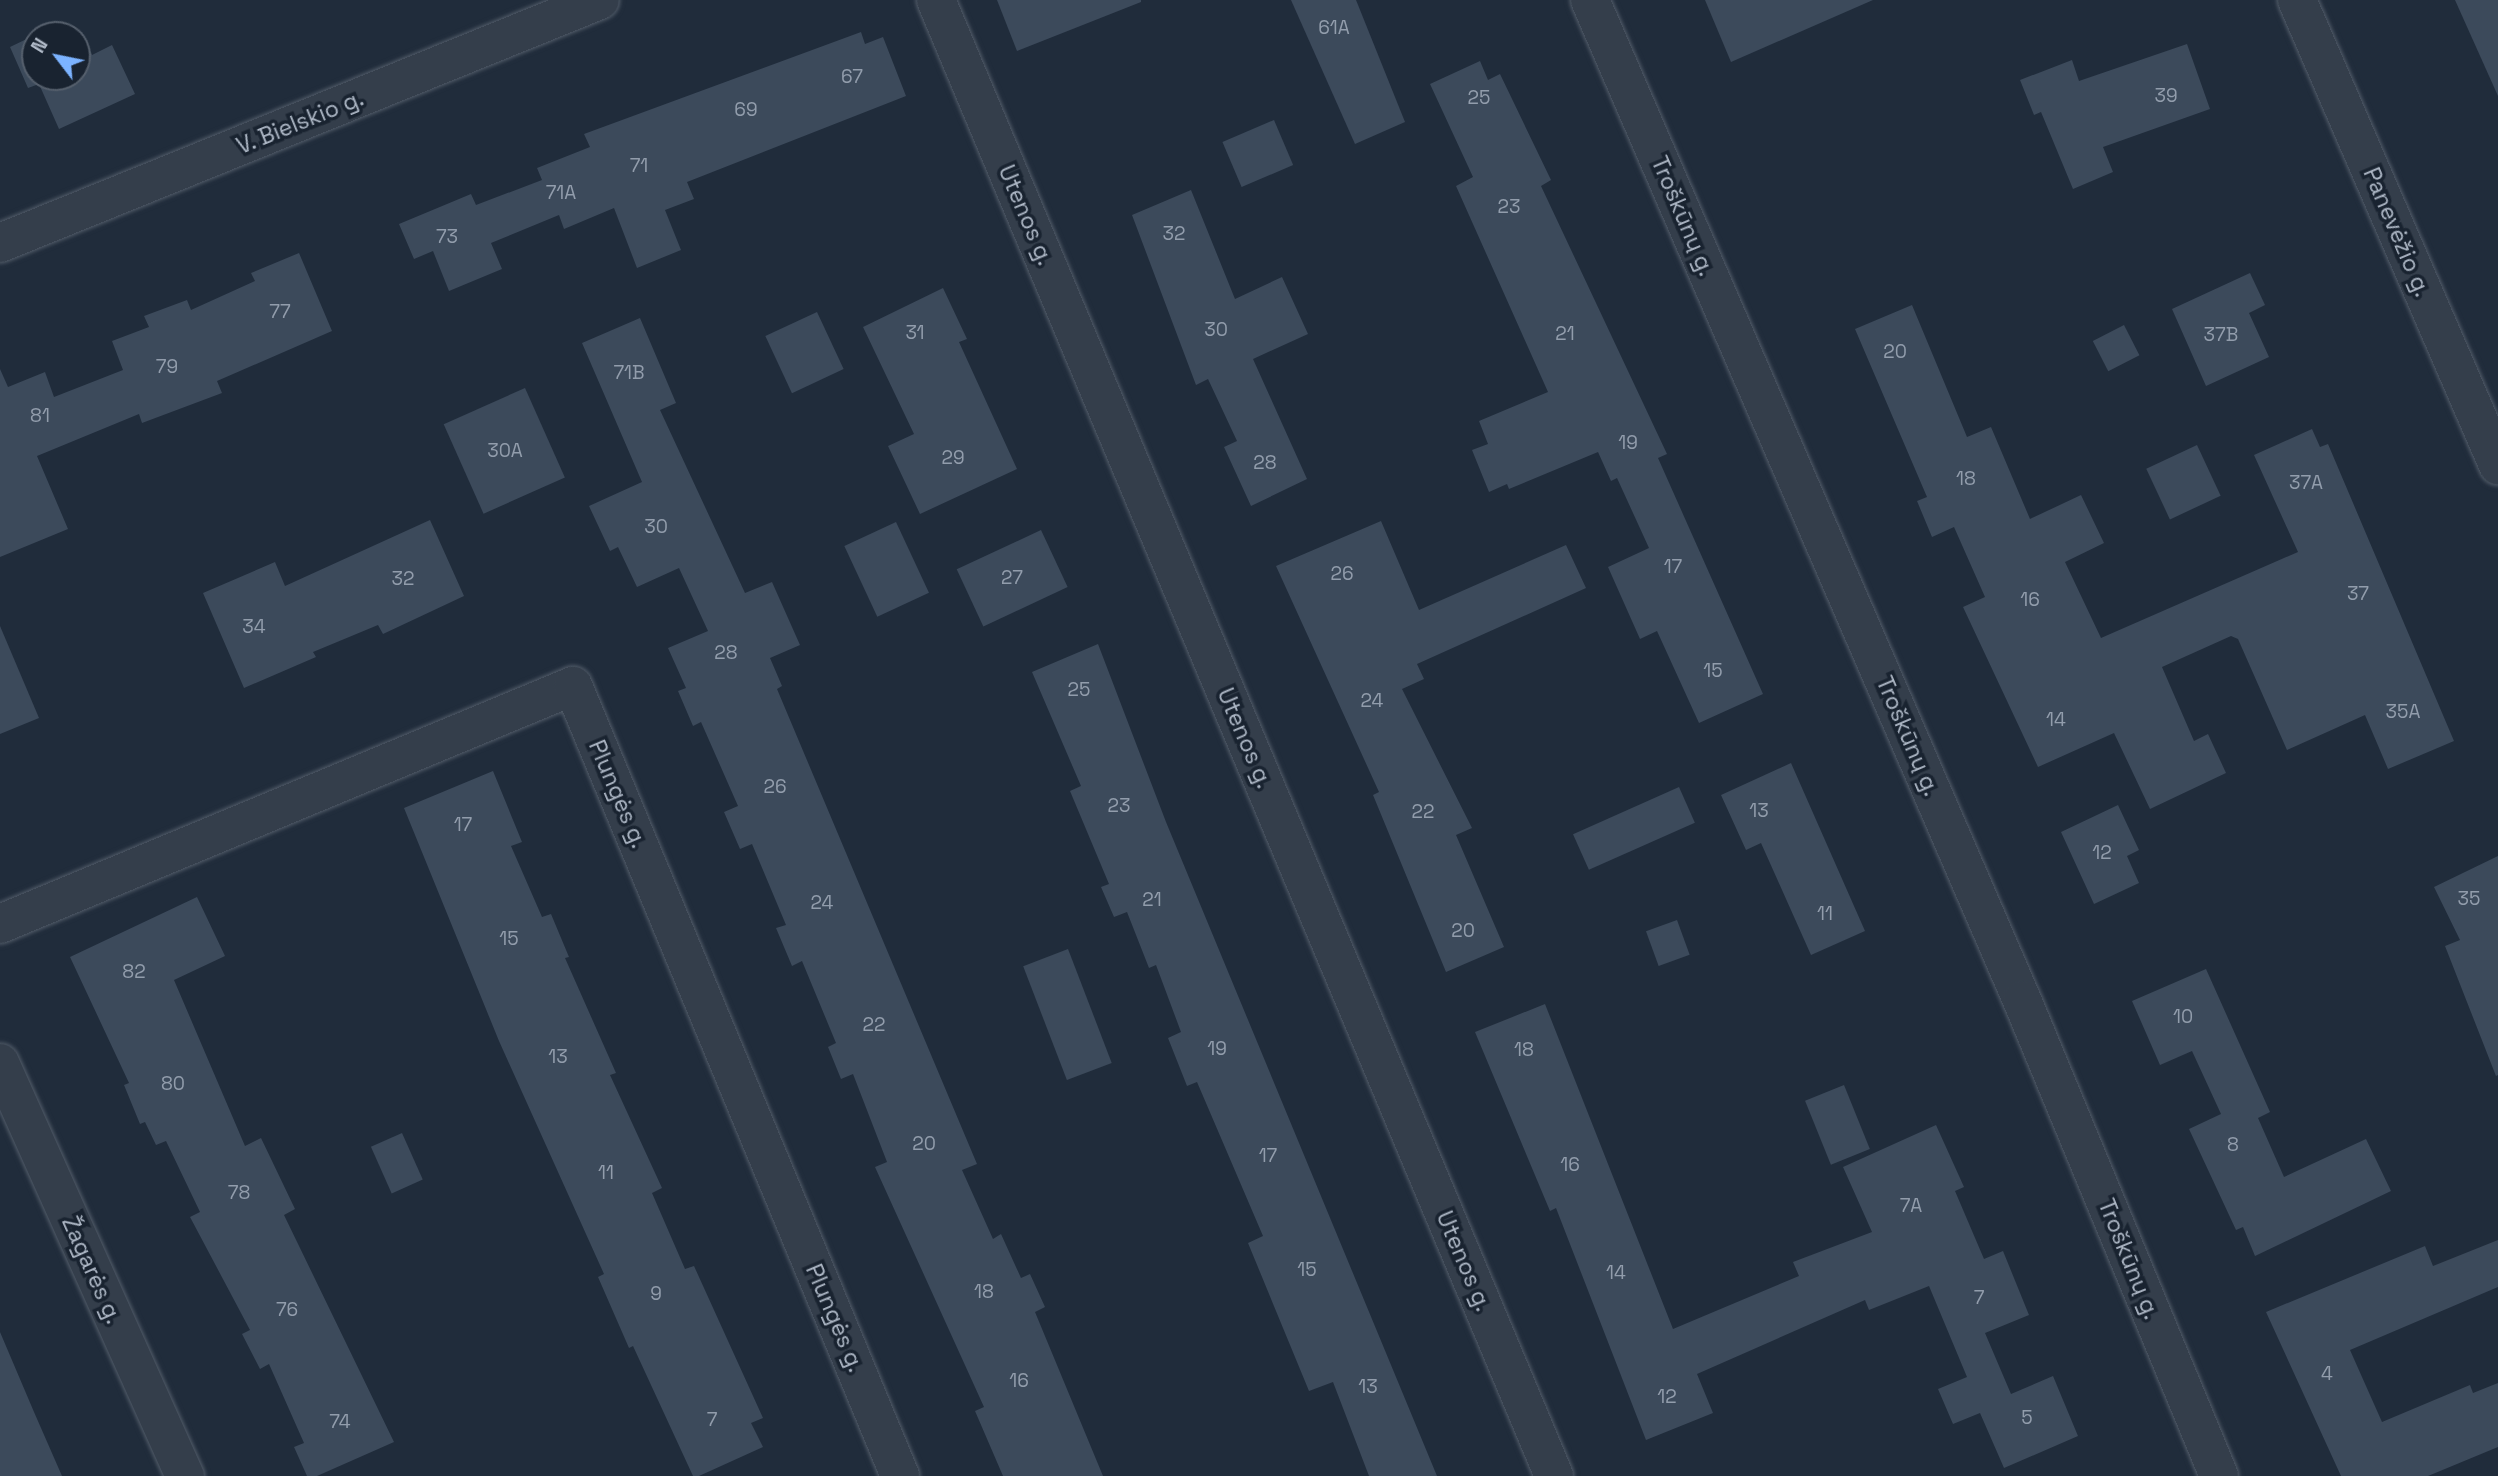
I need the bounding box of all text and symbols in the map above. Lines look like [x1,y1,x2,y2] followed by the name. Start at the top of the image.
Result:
[1318,17,1350,39] house number: 61A
[21,21,91,91] north arrow
[25,34,53,58] text: N
[841,66,863,88] house number: 67
[232,84,368,160] street label: V. Bielskio g.
[2154,85,2178,107] house number: 39
[1468,87,1490,109] house number: 25
[734,99,758,121] house number: 69
[1645,152,1721,280] street label: Troškūnų g.
[630,155,648,177] house number: 71
[993,161,1059,269] street label: Utenos g.
[2357,163,2437,301] street label: Panevėžio g.
[546,182,576,204] house number: 71A
[1498,196,1520,218] house number: 23
[1163,223,1185,245] house number: 32
[436,226,458,248] house number: 73
[269,301,291,323] house number: 77
[1204,319,1228,341] house number: 30
[905,322,925,344] house number: 31
[1555,323,1575,345] house number: 21
[2204,324,2238,346] house number: 37B
[1883,341,1907,363] house number: 20
[156,356,178,378] house number: 79
[613,362,645,384] house number: 71B
[30,405,50,427] house number: 81
[1618,432,1638,454] house number: 19
[487,440,523,462] house number: 30A
[941,447,965,469] house number: 29
[1253,452,1277,474] house number: 28
[1956,468,1976,490] house number: 18
[2289,472,2323,494] house number: 37A
[644,516,668,538] house number: 30
[1664,556,1682,578] house number: 17
[1330,563,1354,585] house number: 26
[1001,567,1023,589] house number: 27
[392,568,414,590] house number: 32
[2347,583,2369,605] house number: 37
[2020,589,2040,611] house number: 16
[242,616,266,638] house number: 34
[714,642,738,664] house number: 28
[1703,660,1723,682] house number: 15
[1870,672,1946,800] street label: Troškūnų g.
[1068,679,1090,701] house number: 25
[1212,684,1278,792] street label: Utenos g.
[1361,690,1383,712] house number: 24
[2386,701,2420,723] house number: 35A
[2046,709,2066,731] house number: 14
[583,736,653,852] street label: Plungės g.
[763,776,787,798] house number: 26
[1108,795,1130,817] house number: 23
[1749,800,1769,822] house number: 13
[1412,801,1434,823] house number: 22
[454,814,472,836] house number: 17
[2092,842,2112,864] house number: 12
[2458,888,2480,910] house number: 35
[1142,889,1162,911] house number: 21
[811,892,833,914] house number: 24
[1817,903,1833,925] house number: 11
[1451,920,1475,942] house number: 20
[499,928,519,950] house number: 15
[122,961,146,983] house number: 82
[2173,1006,2193,1028] house number: 10
[863,1014,885,1036] house number: 22
[1207,1038,1227,1060] house number: 19
[1514,1039,1534,1061] house number: 18
[548,1046,568,1068] house number: 13
[161,1073,185,1095] house number: 80
[912,1133,936,1155] house number: 20
[2227,1134,2239,1156] house number: 8
[1259,1145,1277,1167] house number: 17
[1560,1154,1580,1176] house number: 16
[598,1162,614,1184] house number: 11
[228,1182,250,1204] house number: 78
[1900,1195,1922,1217] house number: 7A
[2092,1195,2166,1323] street label: Troškūnų g.
[1431,1207,1497,1315] street label: Utenos g.
[56,1212,128,1328] street label: Žagarės g.
[1297,1259,1317,1281] house number: 15
[800,1260,870,1376] street label: Plungės g.
[1606,1262,1626,1284] house number: 14
[974,1281,994,1303] house number: 18
[650,1283,662,1305] house number: 9
[1974,1287,1984,1309] house number: 7
[276,1299,298,1321] house number: 76
[2321,1363,2333,1385] house number: 4
[1009,1370,1029,1392] house number: 16
[1358,1376,1378,1398] house number: 13
[1657,1386,1677,1408] house number: 12
[2021,1407,2033,1429] house number: 5
[707,1409,717,1431] house number: 7
[329,1411,351,1433] house number: 74

